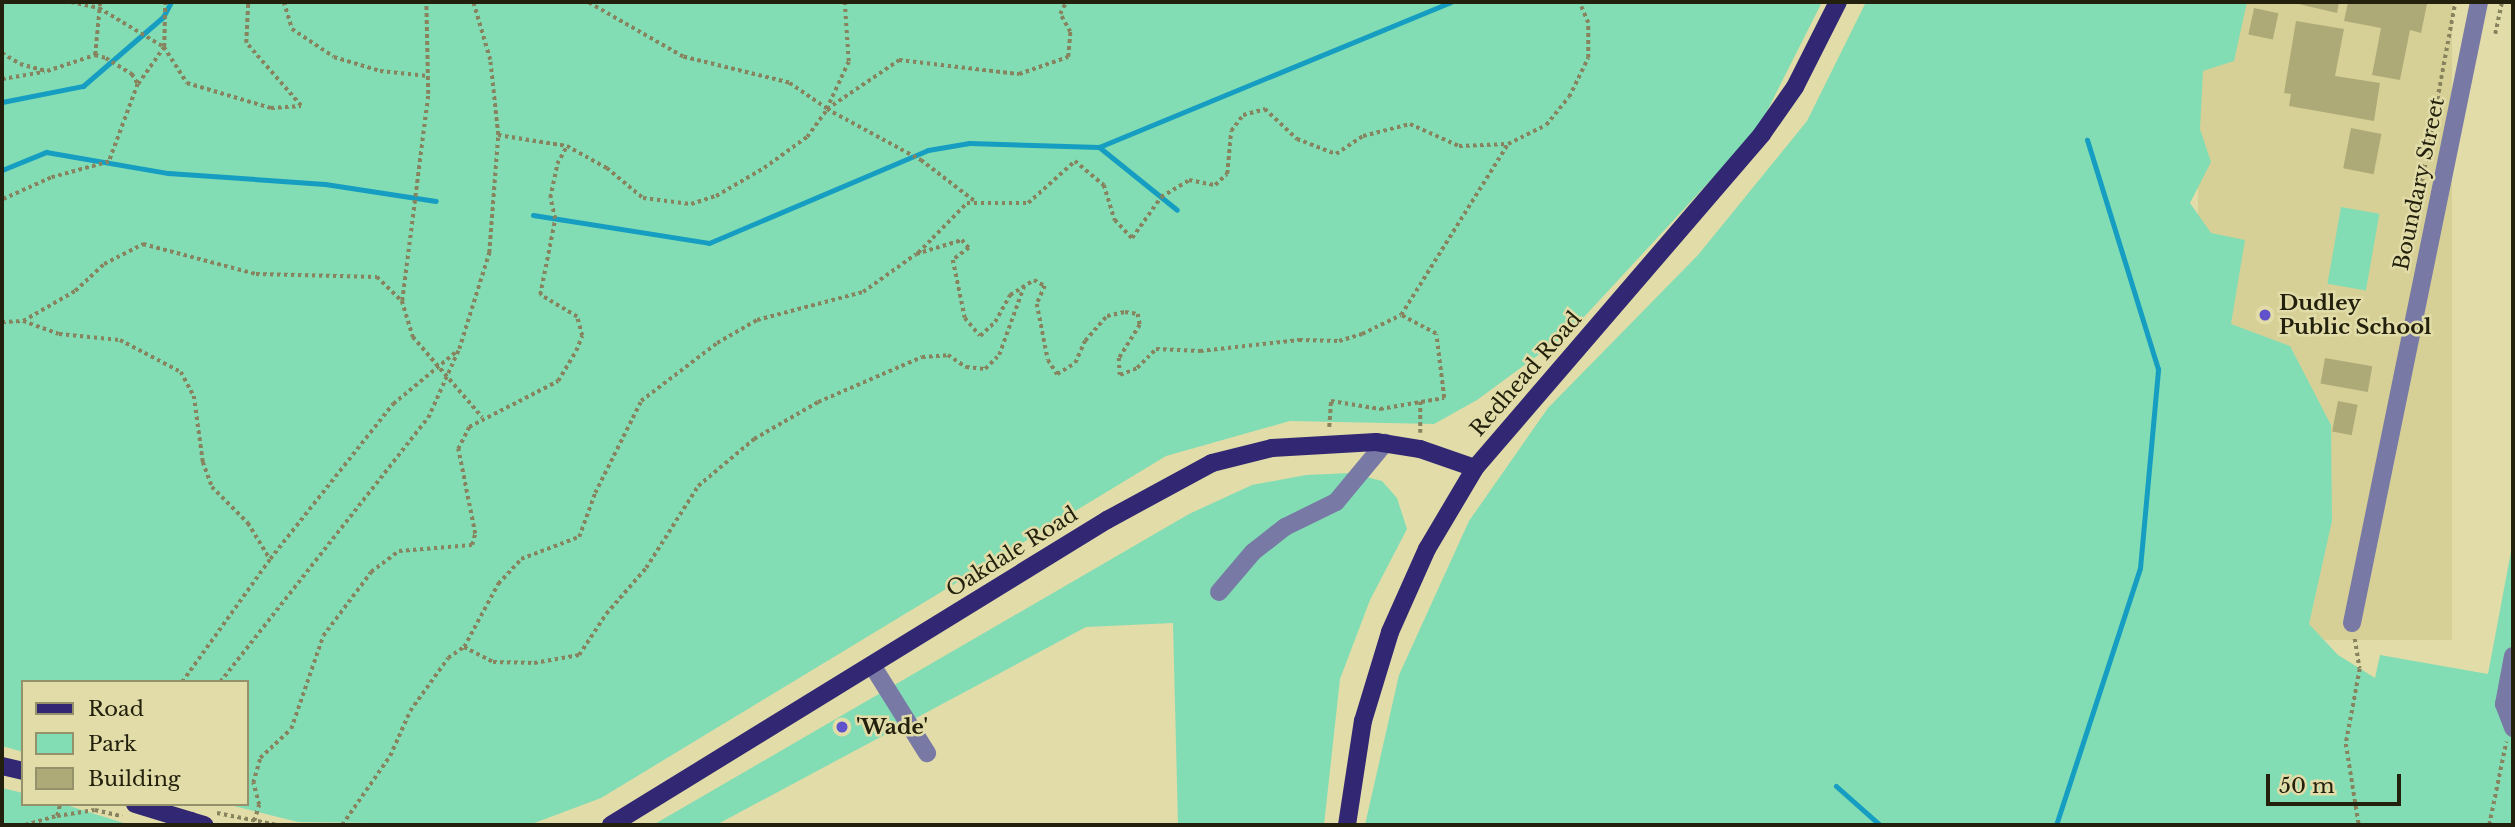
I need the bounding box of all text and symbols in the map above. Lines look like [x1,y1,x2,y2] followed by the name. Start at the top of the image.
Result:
[2388,95,2450,273] street label: Boundary Street
[2279,290,2432,340] place label: Dudley Public School
[1465,307,1587,441] street label: Redhead Road
[2257,307,2273,323] marker: Dudley Public School
[942,502,1082,602] street label: Oakdale Road
[21,680,248,806] legend
[88,696,144,722] text: Road
[856,714,928,740] place label: 'Wade'
[834,719,850,735] marker: 'Wade'
[88,731,137,757] text: Park
[2270,760,2405,804] scale bar
[88,766,180,792] text: Building
[2279,773,2334,799] text: 50 m

